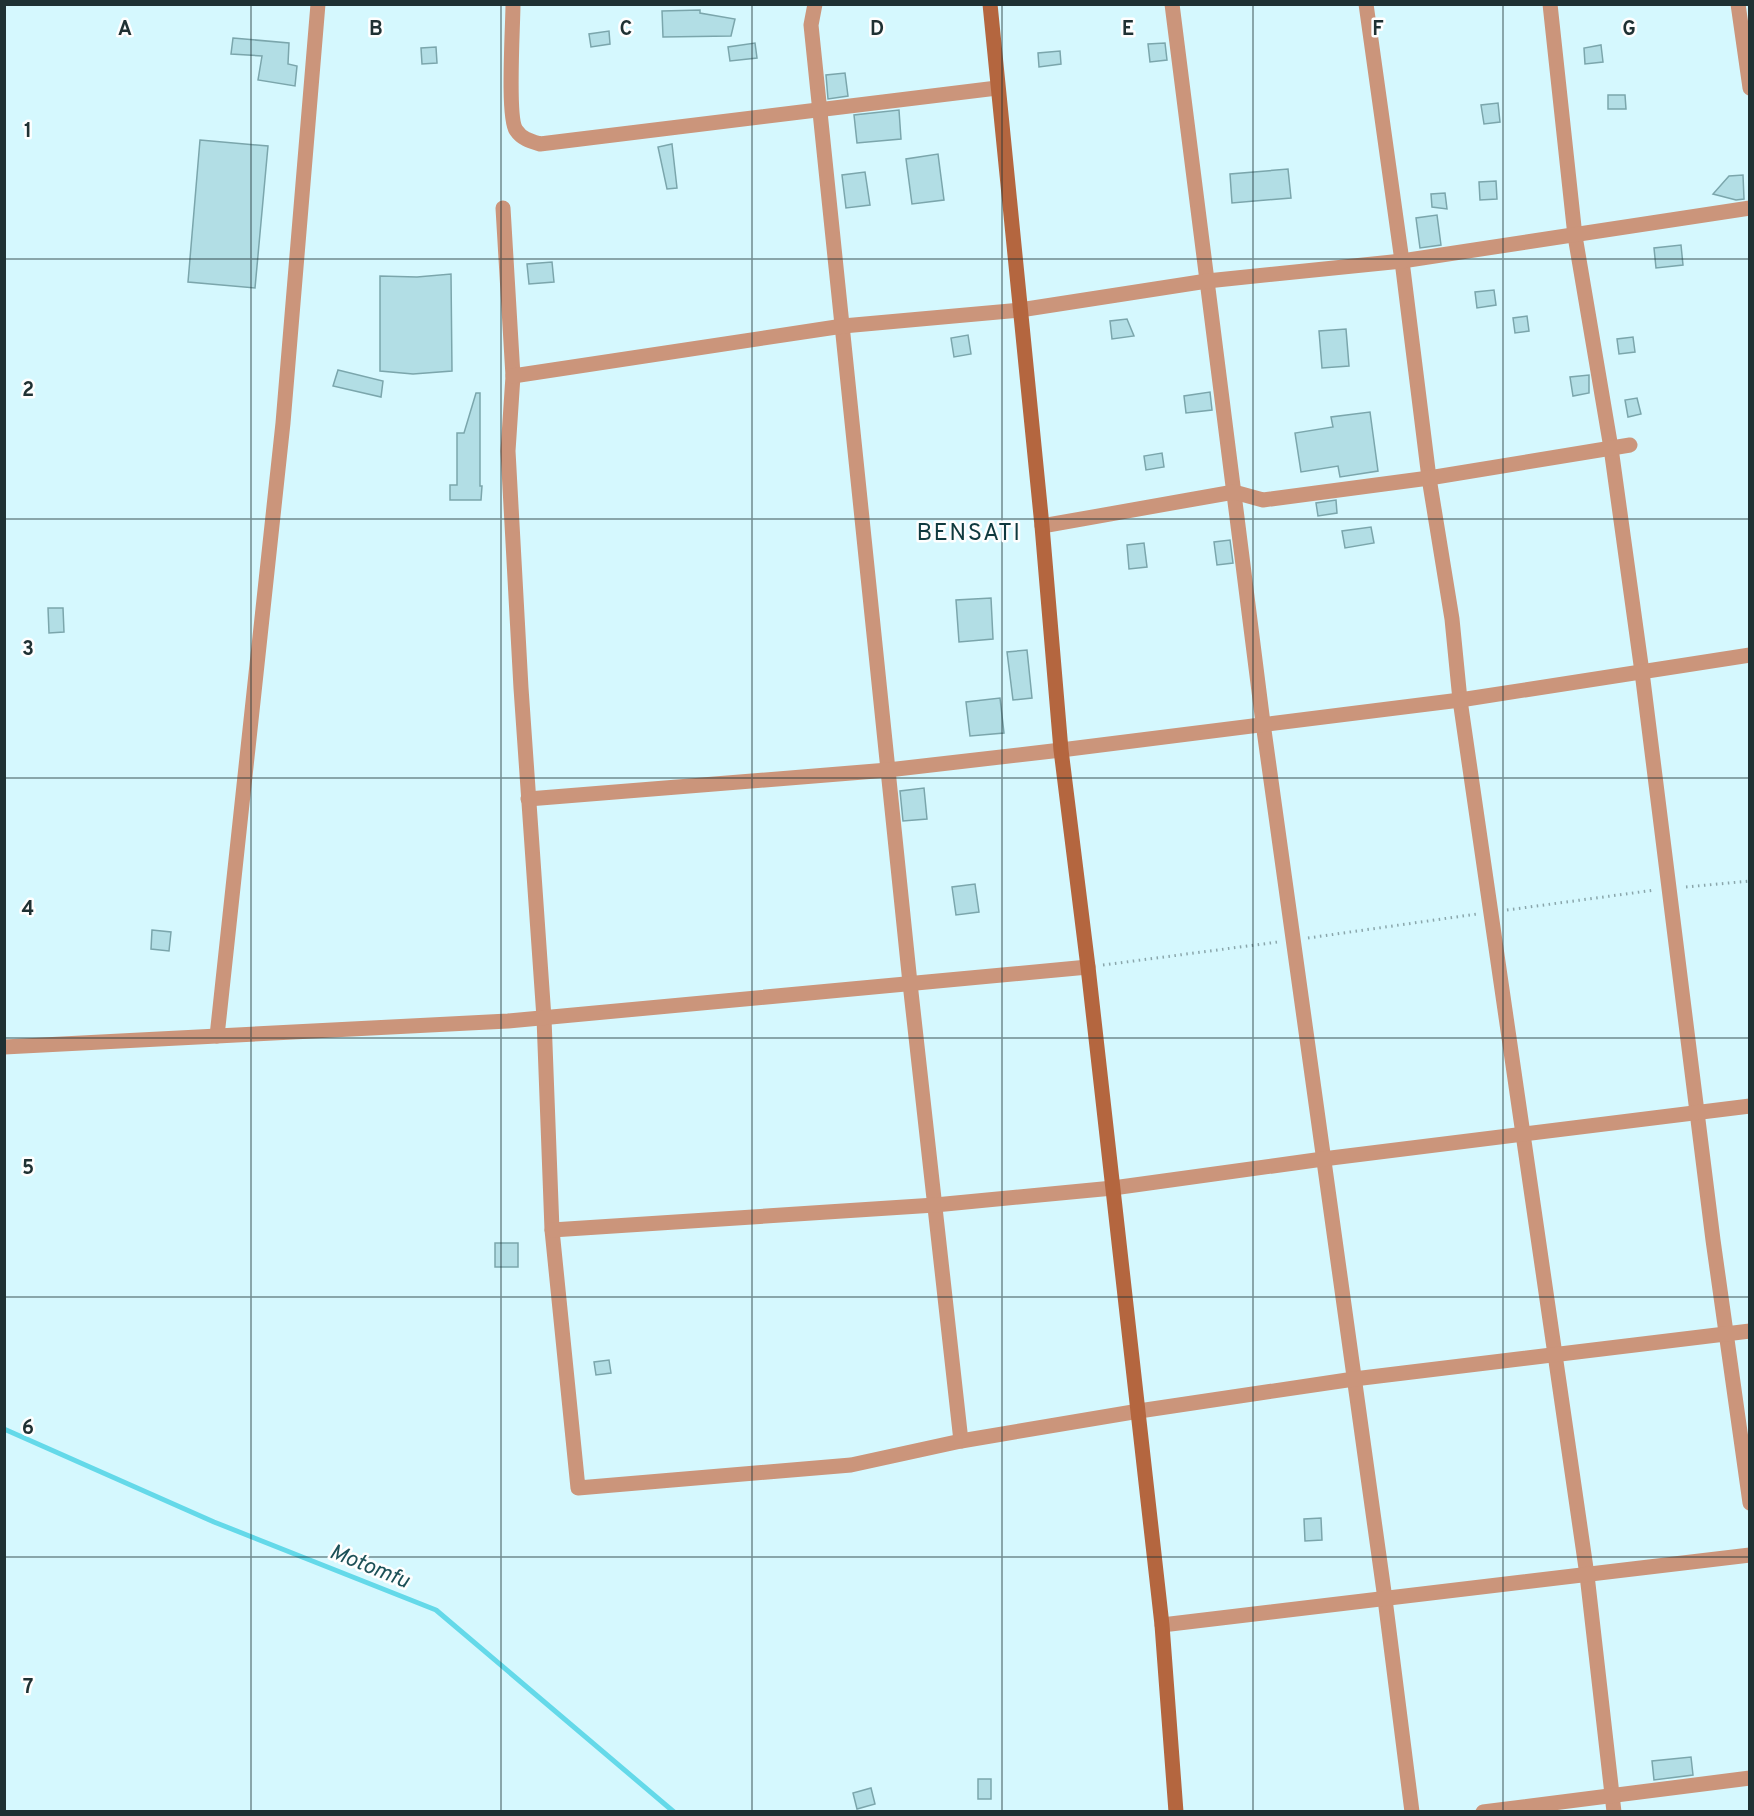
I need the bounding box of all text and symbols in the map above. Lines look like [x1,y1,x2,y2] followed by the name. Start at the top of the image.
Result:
[118,17,132,43] text: A
[369,17,383,43] text: B
[620,17,632,43] text: C
[870,17,884,43] text: D
[1122,17,1134,43] text: E
[1372,17,1384,43] text: F
[1622,17,1636,43] text: G
[24,119,32,145] text: 1
[22,378,34,404] text: 2
[916,519,1022,549] district label: BENSATI
[22,637,34,663] text: 3
[22,897,34,923] text: 4
[22,1156,34,1182] text: 5
[22,1416,34,1442] text: 6
[325,1539,414,1596] water label: Motomfu
[23,1675,33,1701] text: 7

